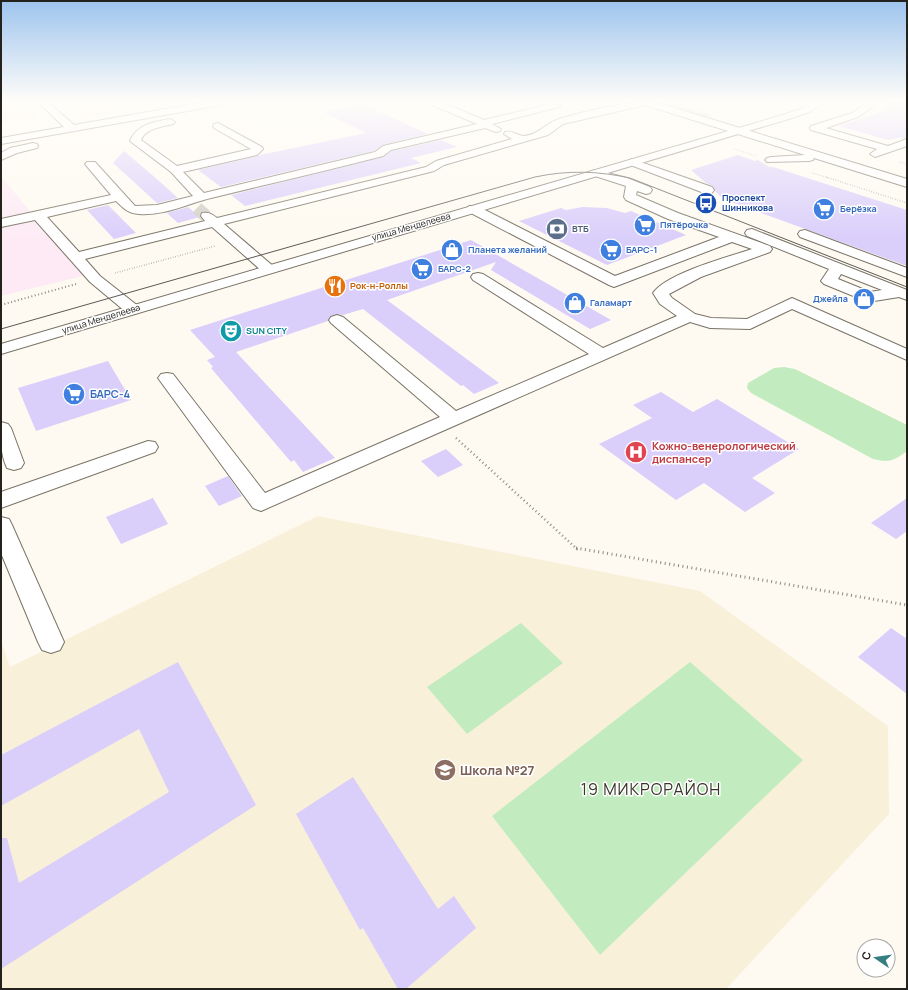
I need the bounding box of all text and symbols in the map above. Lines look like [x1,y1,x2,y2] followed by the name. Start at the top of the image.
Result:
[693,190,719,216] bus stop icon: Проспект Шинникова
[722,191,773,214] place label: Проспект Шинникова
[811,196,837,222] supermarket icon: Берёзка
[840,202,877,215] place label: Берёзка
[370,209,452,244] street label: улица Менделеева
[632,212,658,238] supermarket icon: Пятёрочка
[544,216,570,242] bank icon: ВТБ
[660,218,708,231] place label: Пятёрочка
[572,222,589,235] place label: ВТБ
[439,237,465,263] shop icon: Планета желаний
[598,237,624,263] supermarket icon: БАРС-1
[468,243,547,256] place label: Планета желаний
[626,243,657,256] place label: БАРС-1
[409,256,435,282] supermarket icon: БАРС-2
[438,262,471,275] place label: БАРС-2
[322,273,348,299] restaurant icon: Рок-н-Роллы
[350,279,408,292] place label: Рок-н-Роллы
[851,286,877,312] shop icon: Джейла
[562,290,588,316] shop icon: Галамарт
[813,292,848,305] place label: Джейла
[590,296,632,309] place label: Галамарт
[60,300,142,337] street label: улица Менделеева
[218,318,244,344] theatre icon: SUN CITY
[246,324,288,337] place label: SUN CITY
[61,381,87,407] supermarket icon: БАРС-4
[90,386,130,401] place label: БАРС-4
[652,438,796,466] place label: Кожно-венерологический диспансер
[623,439,649,465] hospital icon: Кожно-венерологический диспансер
[432,757,458,783] school or university icon: Школа №27
[460,761,535,779] place label: Школа №27
[581,778,721,800] district label: 19 МИКРОРАЙОН
[856,938,896,978] north arrow
[858,950,874,961] text: С

